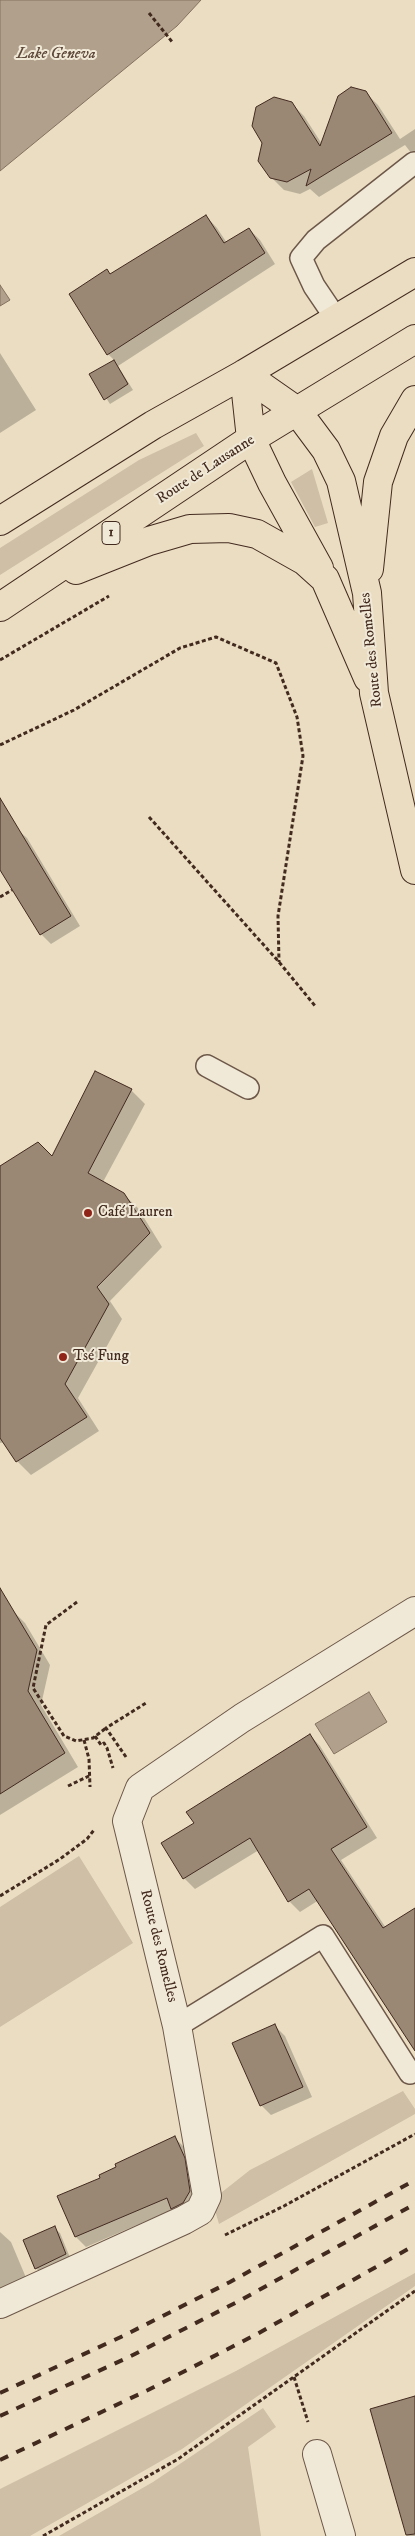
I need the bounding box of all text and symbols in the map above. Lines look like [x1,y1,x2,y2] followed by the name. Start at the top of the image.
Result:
[16,45,96,65] water label: Lake Geneva
[154,432,258,508] street label: Route de Lausanne
[102,522,120,544] road number: 1
[357,592,387,708] street label: Route des Romelles
[98,1204,173,1222] place label: Café Lauren
[82,1207,94,1219] marker: Café Lauren
[73,1348,129,1366] place label: Tsé Fung
[57,1351,69,1363] marker: Tsé Fung
[135,1888,181,2004] street label: Route des Romelles

